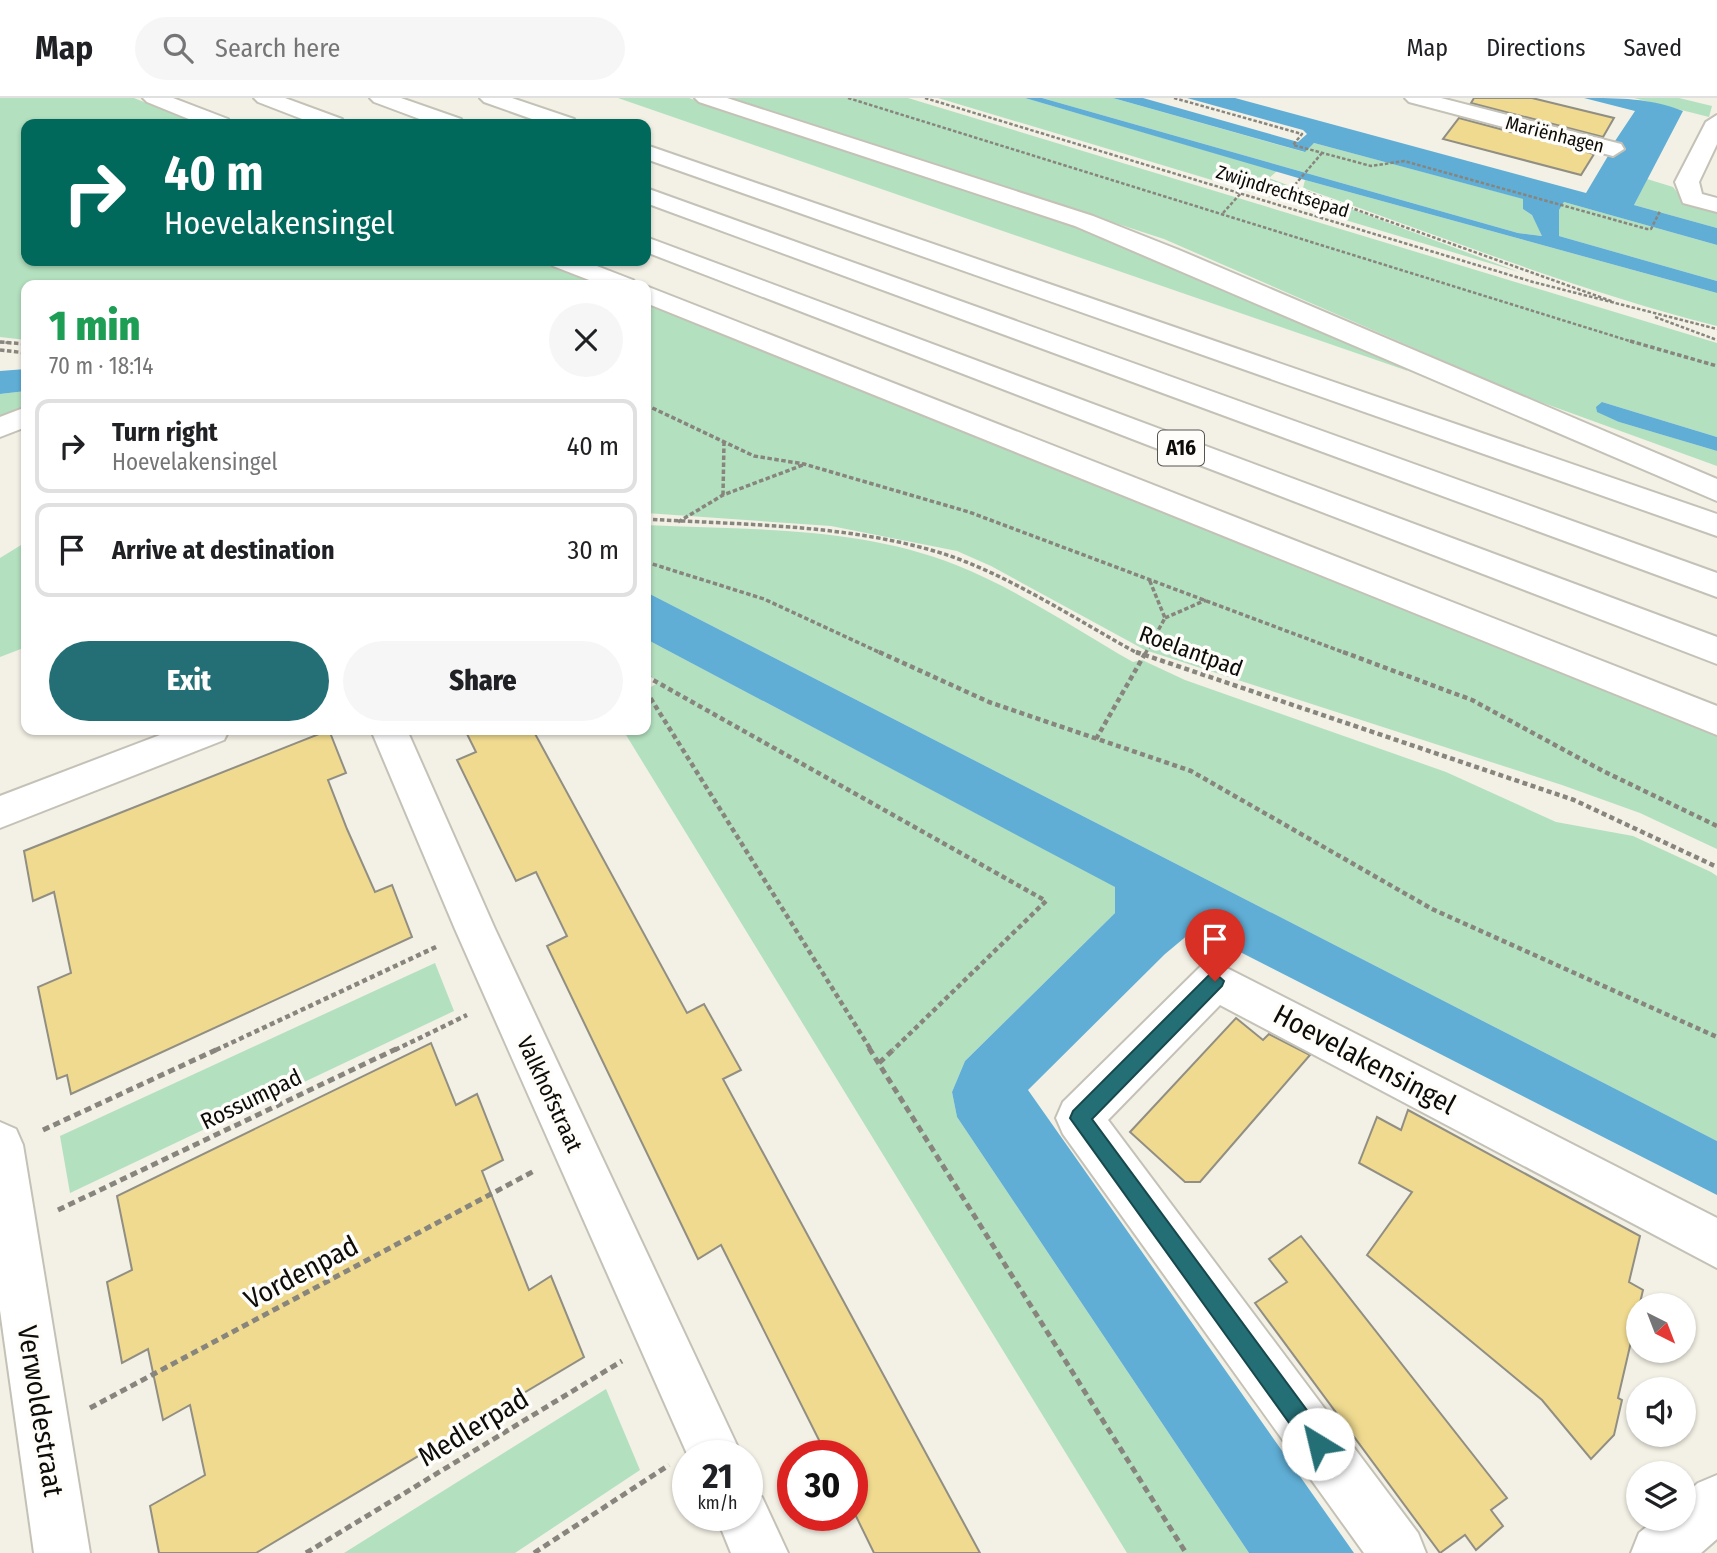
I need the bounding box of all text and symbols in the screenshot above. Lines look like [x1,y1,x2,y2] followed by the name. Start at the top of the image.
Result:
[135,17,625,80] search box
[35,28,93,68] text: Map
[159,29,197,67] icon: search
[215,33,340,64] text: Search here
[1407,34,1448,62] text: Map
[1486,34,1585,62] text: Directions
[1623,34,1682,62] text: Saved
[1503,111,1607,158] street label: Mariënhagen
[164,144,264,203] text: 40 m
[49,147,140,238] icon: right
[1214,160,1352,223] street label: Zwijndrechtsepad
[164,204,394,242] text: Hoevelakensingel
[49,301,140,351] text: 1 min
[549,303,623,377] button: close
[49,352,153,380] text: 70 m · 18:14
[112,417,218,448] text: Turn right
[53,427,91,465] icon: right
[1158,430,1204,466] road number: A16
[567,431,619,462] text: 40 m
[112,448,278,476] text: Hoevelakensingel
[53,531,91,569] icon: arrive
[112,535,335,566] text: Arrive at destination
[568,535,619,566] text: 30 m
[1135,619,1247,683] street label: Roelantpad
[49,641,329,721] button: Exit
[343,641,623,721] button: Share
[1185,909,1245,981] pin
[1196,920,1234,958] icon: arrive
[1268,998,1462,1121] street label: Hoevelakensingel
[511,1032,589,1157] street label: Valkhofstraat
[196,1063,306,1135] street label: Rossumpad
[239,1229,364,1316] street label: Vordenpad
[1626,1293,1696,1363] north arrow
[1626,1293,1696,1531] map controls
[11,1323,70,1500] street label: Verwoldestraat
[1626,1377,1696,1447] button: sound
[412,1382,534,1473] street label: Medlerpad
[1281,1407,1355,1481] position arrow
[777,1440,868,1531] speed limit sign: 30
[702,1455,733,1497] text: 21
[1626,1461,1696,1531] button: layers
[697,1492,738,1514] text: km/h

